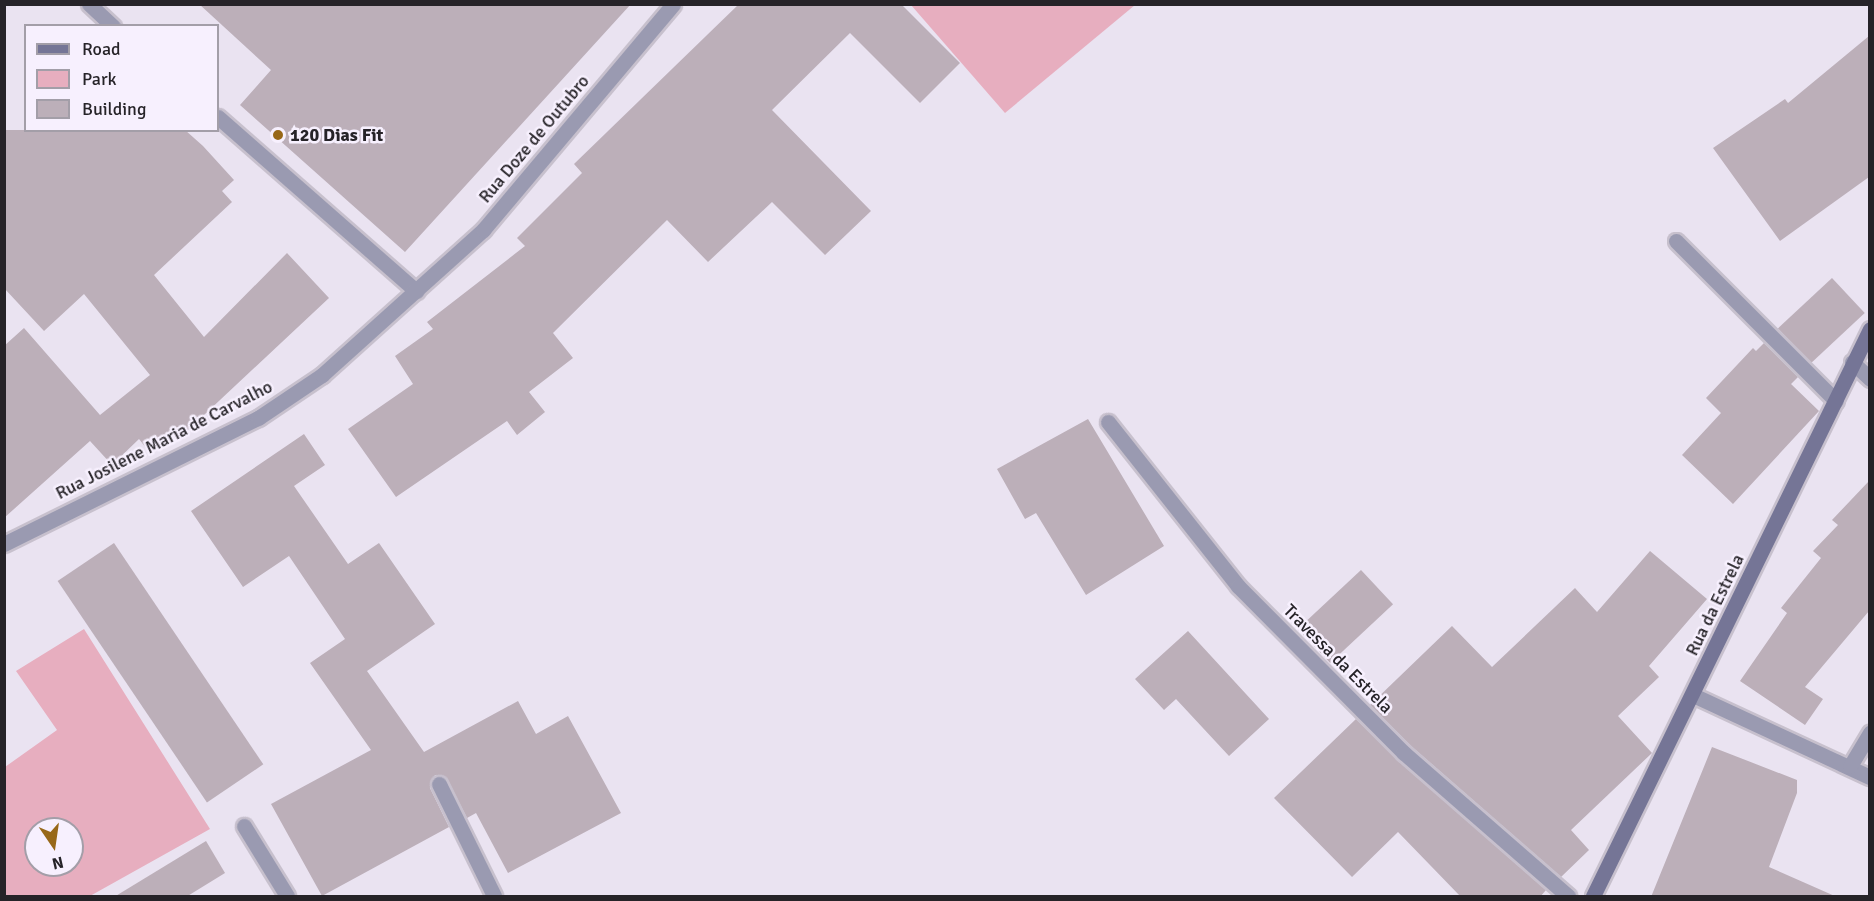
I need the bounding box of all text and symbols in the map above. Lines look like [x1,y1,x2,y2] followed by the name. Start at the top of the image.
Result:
[24,24,219,132] legend
[82,38,121,60] text: Road
[82,68,117,90] text: Park
[474,71,594,207] street label: Rua Doze de Outubro
[82,98,146,120] text: Building
[290,124,383,146] place label: 120 Dias Fit
[271,128,285,142] marker: 120 Dias Fit
[52,376,276,504] street label: Rua Josilene Maria de Carvalho
[1681,551,1749,659] street label: Rua da Estrela
[1279,600,1397,718] street label: Travessa da Estrela
[24,817,84,877] north arrow
[50,852,65,874] text: N

